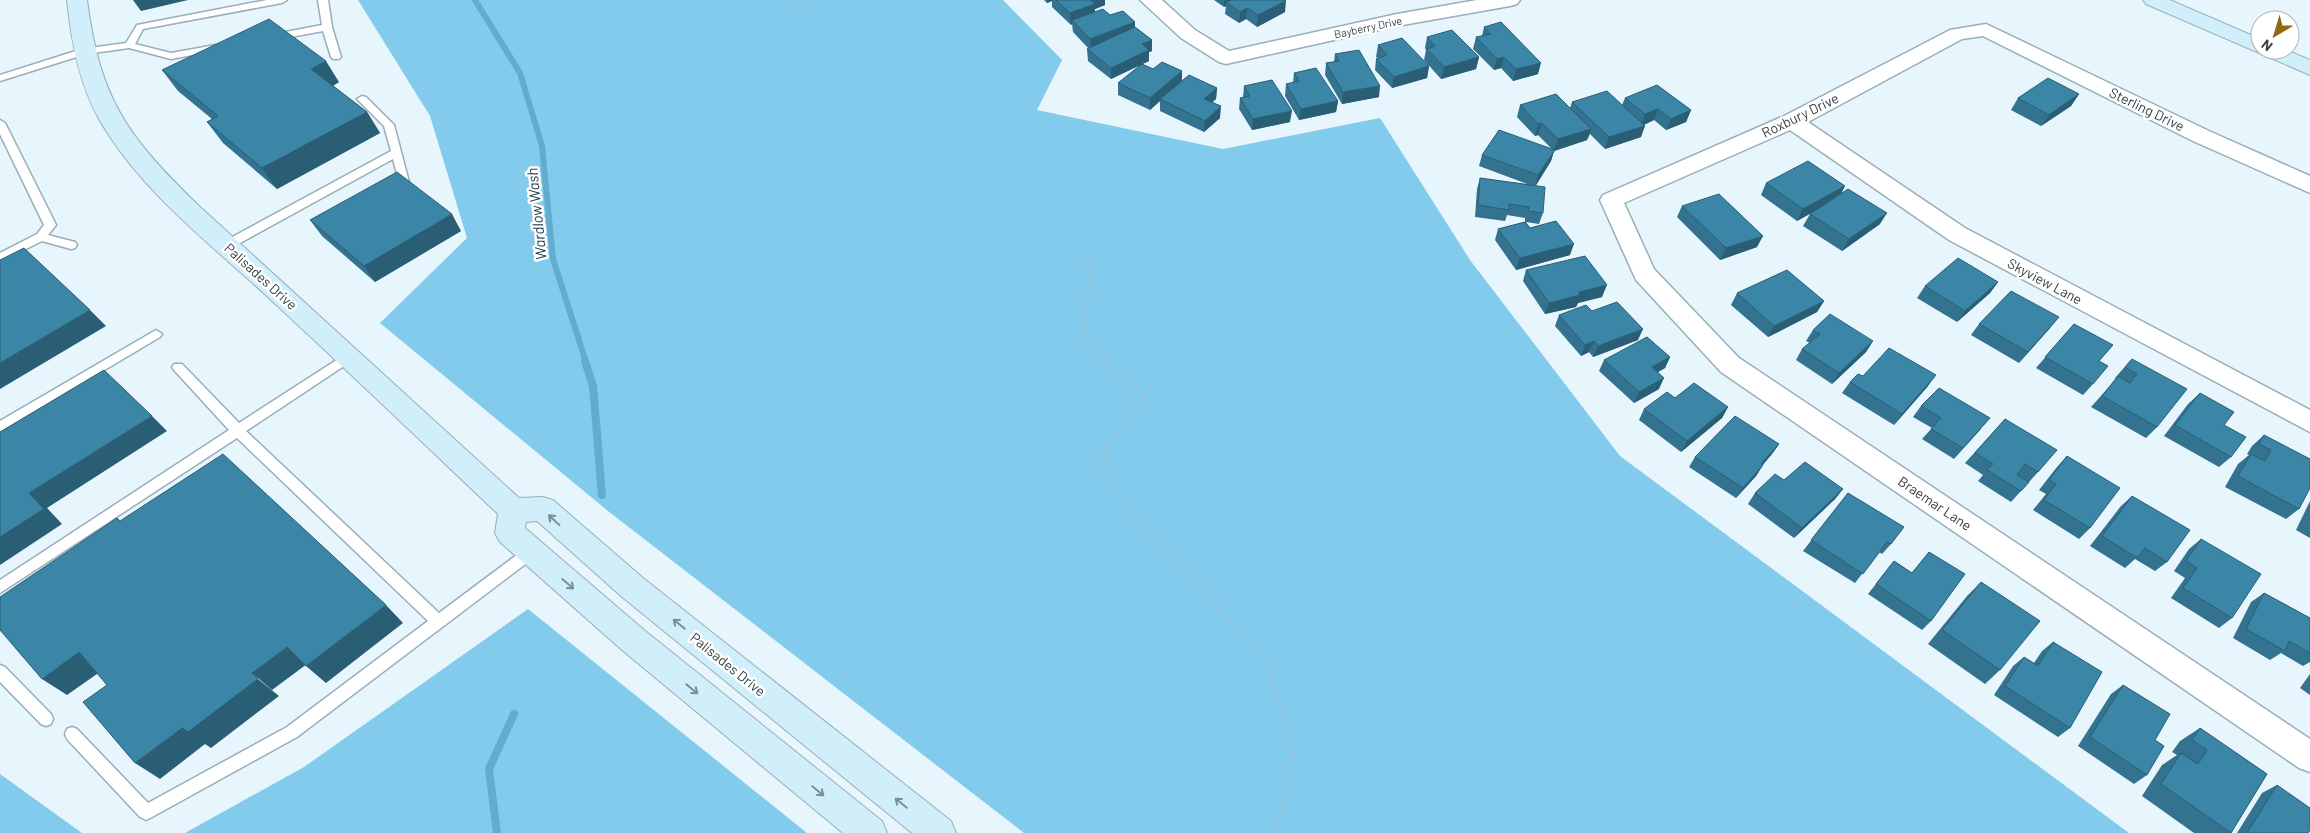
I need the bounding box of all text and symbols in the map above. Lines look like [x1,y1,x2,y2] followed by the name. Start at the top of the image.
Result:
[2250,10,2300,60] north arrow
[1333,13,1403,41] street label: Bayberry Drive
[2258,36,2276,55] text: N
[2107,84,2187,134] street label: Sterling Drive
[1759,89,1841,141] street label: Roxbury Drive
[522,167,550,261] water label: Wardlow Wash
[221,239,301,313] street label: Palisades Drive
[2005,254,2085,308] street label: Skyview Lane
[1895,472,1975,534] street label: Braemar Lane
[548,514,561,526] one-way arrow
[561,578,574,590] one-way arrow
[673,619,686,630] one-way arrow
[687,629,769,699] street label: Palisades Drive
[685,683,698,694] one-way arrow
[811,786,824,797] one-way arrow
[895,797,908,808] one-way arrow

